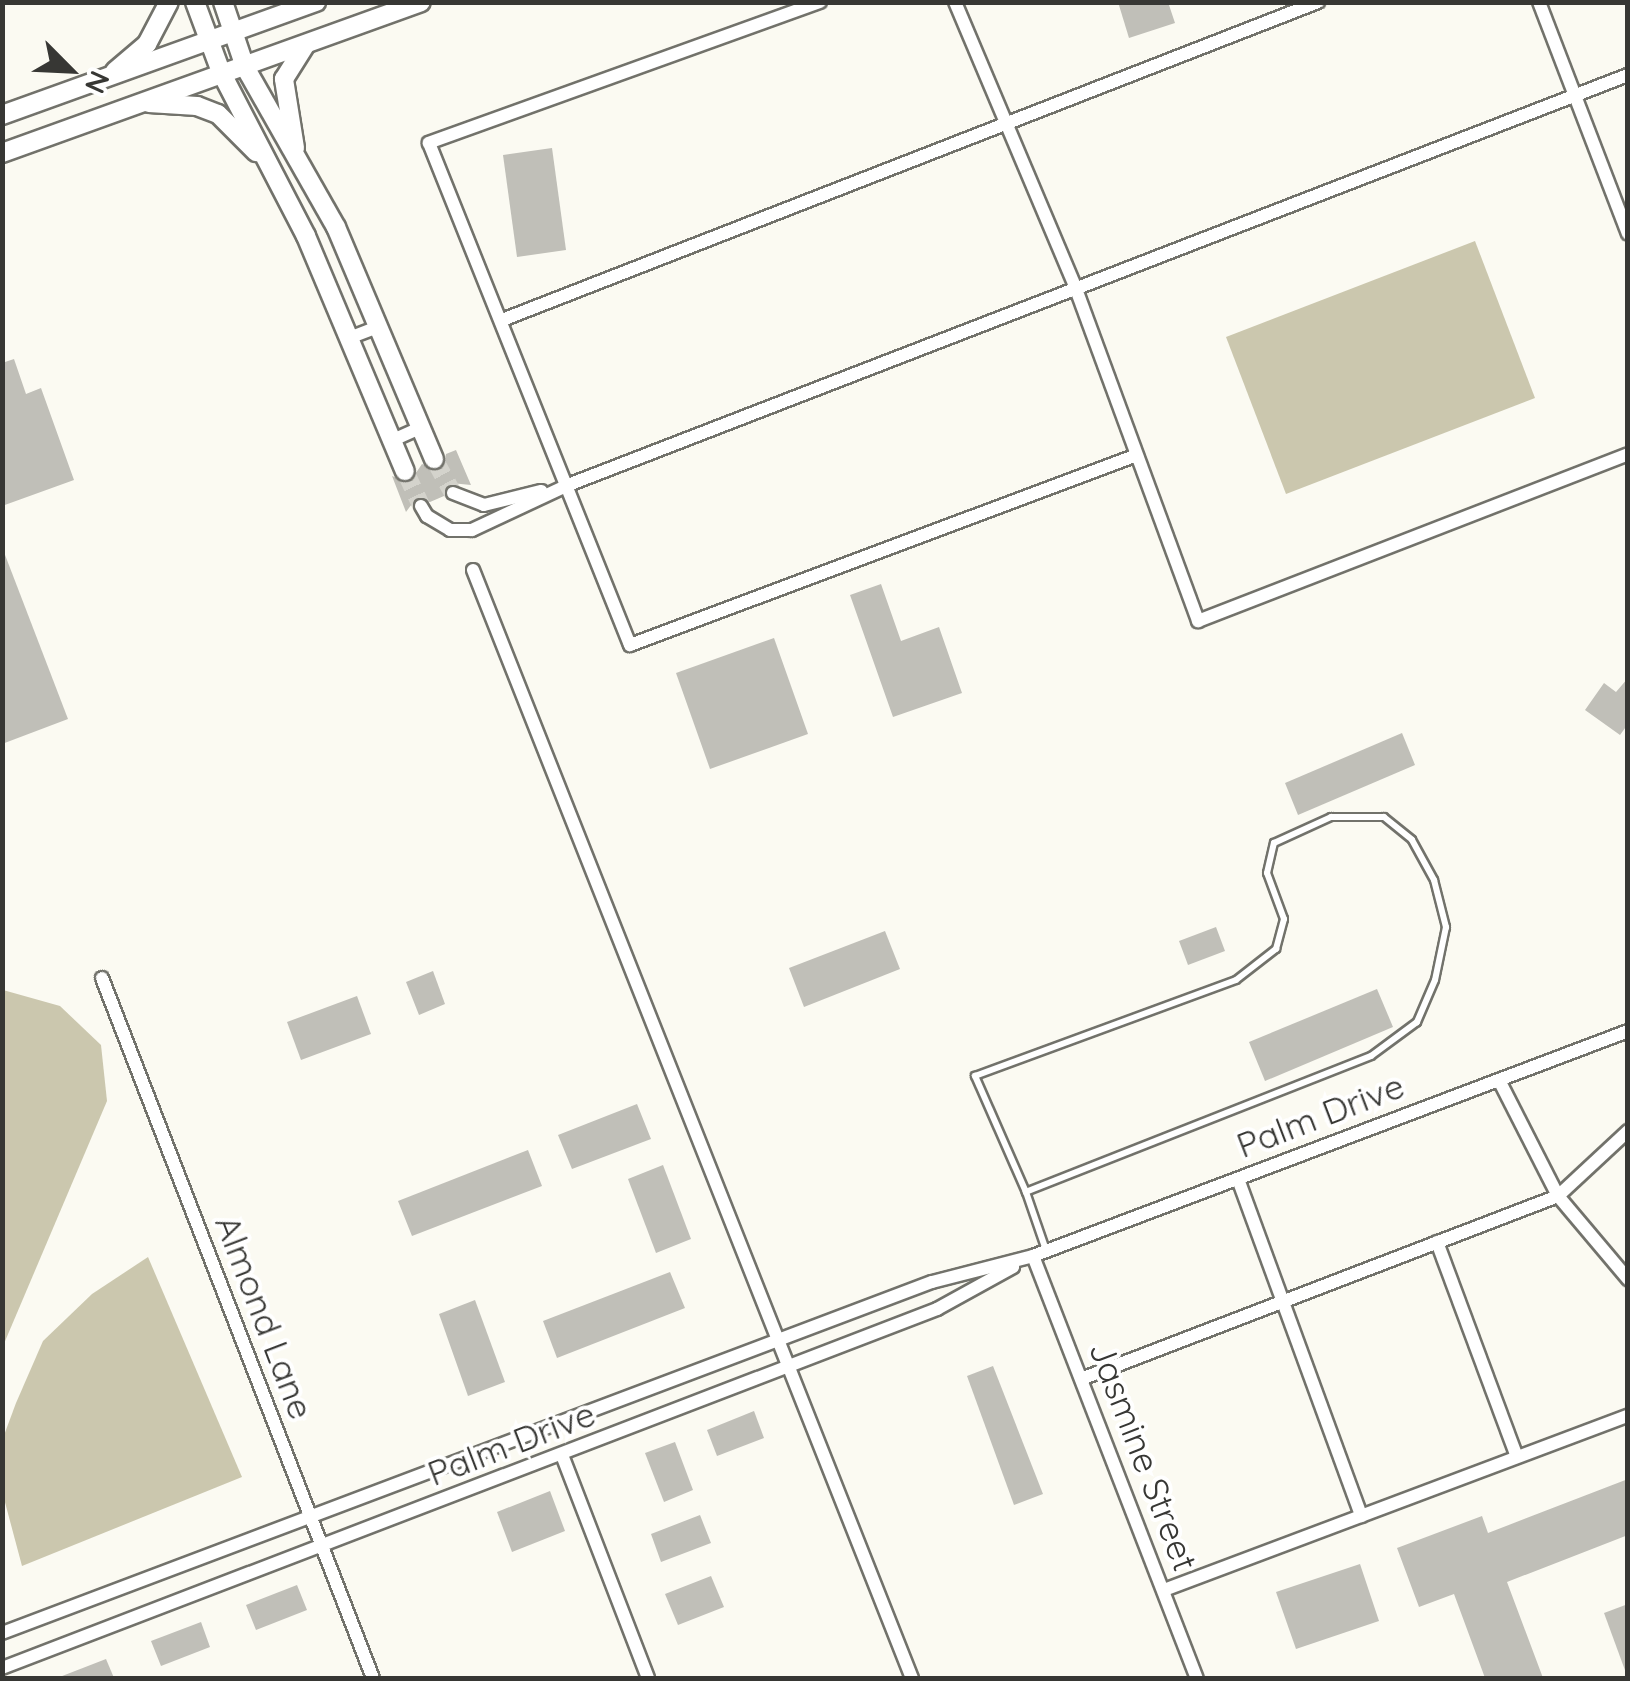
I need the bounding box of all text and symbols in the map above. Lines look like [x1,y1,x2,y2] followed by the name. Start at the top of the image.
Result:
[20,20,120,120] north arrow
[78,66,118,99] text: N
[1230,1064,1410,1166] street label: Palm Drive
[207,1209,323,1425] street label: Almond Lane
[1081,1335,1207,1577] street label: Jasmine Street
[421,1392,601,1494] street label: Palm Drive

